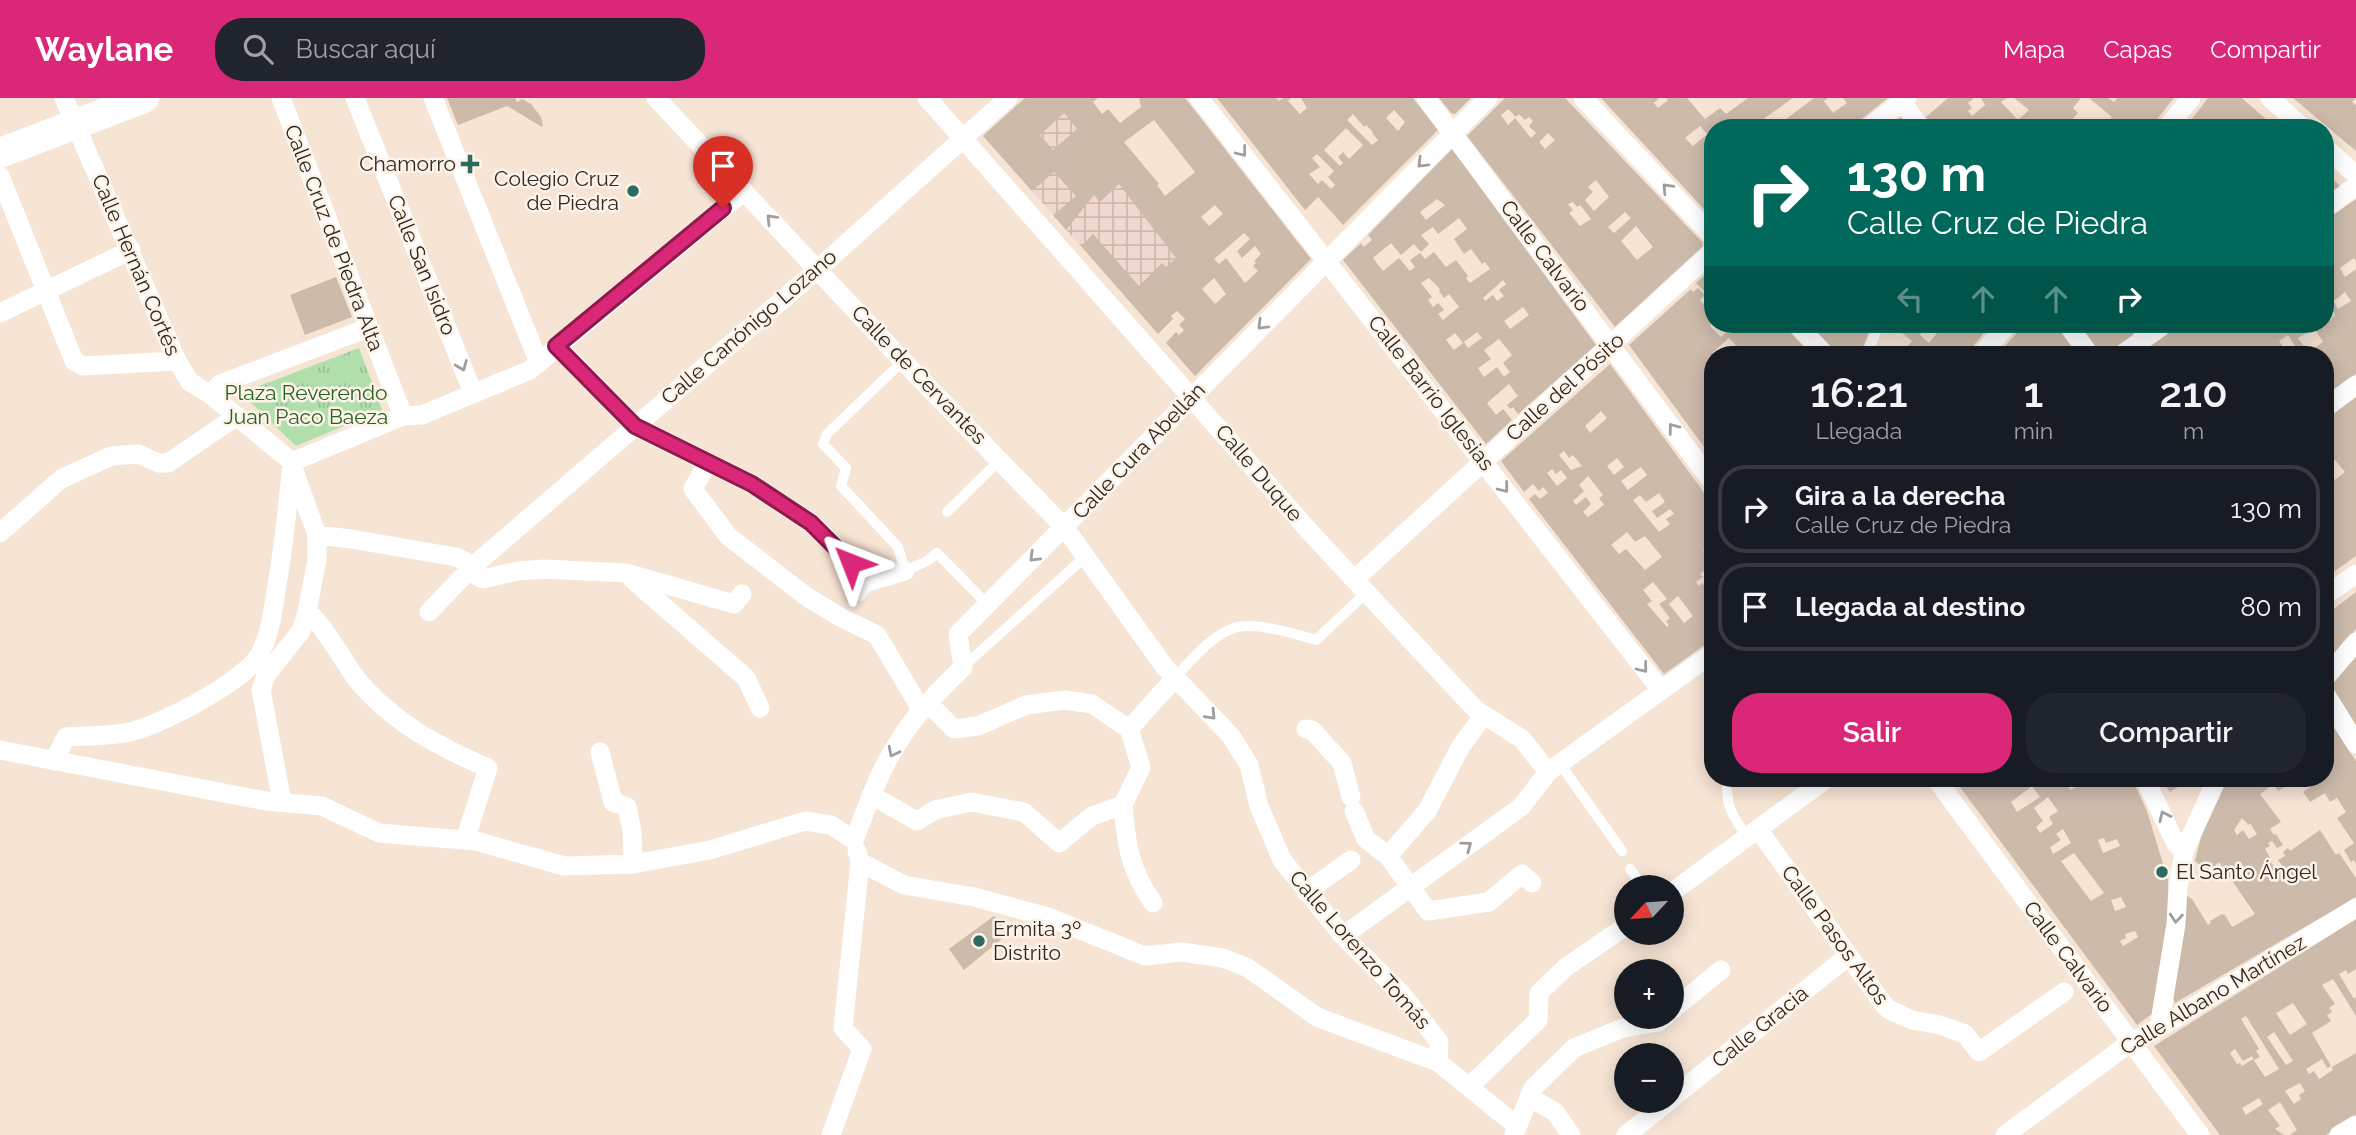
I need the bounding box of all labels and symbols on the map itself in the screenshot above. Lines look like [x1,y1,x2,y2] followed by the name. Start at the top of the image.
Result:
[280,121,389,355] street label: Calle Cruz de Piedra Alta
[693,136,753,208] pin
[1233,144,1246,156] one-way arrow
[359,151,456,176] place label: Chamorro
[1418,155,1431,168] one-way arrow
[462,156,478,172] marker: Chamorro
[494,166,619,215] place label: Colegio Cruz de Piedra
[87,170,186,359] street label: Calle Hernán Cortés
[625,183,641,199] marker: Colegio Cruz de Piedra
[1662,183,1675,196] one-way arrow
[383,191,462,339] street label: Calle San Isidro
[1495,195,1595,316] street label: Calle Calvario
[766,215,779,228] one-way arrow
[656,244,841,410] street label: Calle Canónigo Lozano
[847,300,992,449] street label: Calle de Cervantes
[1363,310,1500,475] street label: Calle Barrio Iglesias
[1258,317,1271,330] one-way arrow
[1500,327,1629,446] street label: Calle del Pósito
[453,360,467,372] one-way arrow
[1067,377,1210,524] street label: Calle Cura Abellán
[224,380,388,429] park label: Plaza Reverendo Juan Paco Baeza
[1211,419,1308,526] street label: Calle Duque
[1668,423,1681,436] one-way arrow
[1496,480,1509,493] one-way arrow
[814,526,888,600] position arrow
[1029,549,1042,562] one-way arrow
[1635,660,1648,672] one-way arrow
[1202,707,1215,720] one-way arrow
[887,745,901,757] one-way arrow
[2158,811,2172,823] one-way arrow
[1459,842,1472,854] one-way arrow
[2176,859,2317,884] place label: El Santo Ángel
[1776,860,1894,1009] street label: Calle Pasos Altos
[2154,864,2170,880] marker: El Santo Ángel
[1285,865,1436,1034] street label: Calle Lorenzo Tomás
[1614,875,1684,945] north arrow
[2018,896,2118,1017] street label: Calle Calvario
[2169,913,2184,924] one-way arrow
[993,916,1081,965] place label: Ermita 3º Distrito
[2115,929,2310,1060] street label: Calle Albano Martínez
[971,933,987,949] marker: Ermita 3º Distrito
[1707,980,1813,1073] street label: Calle Gracia

